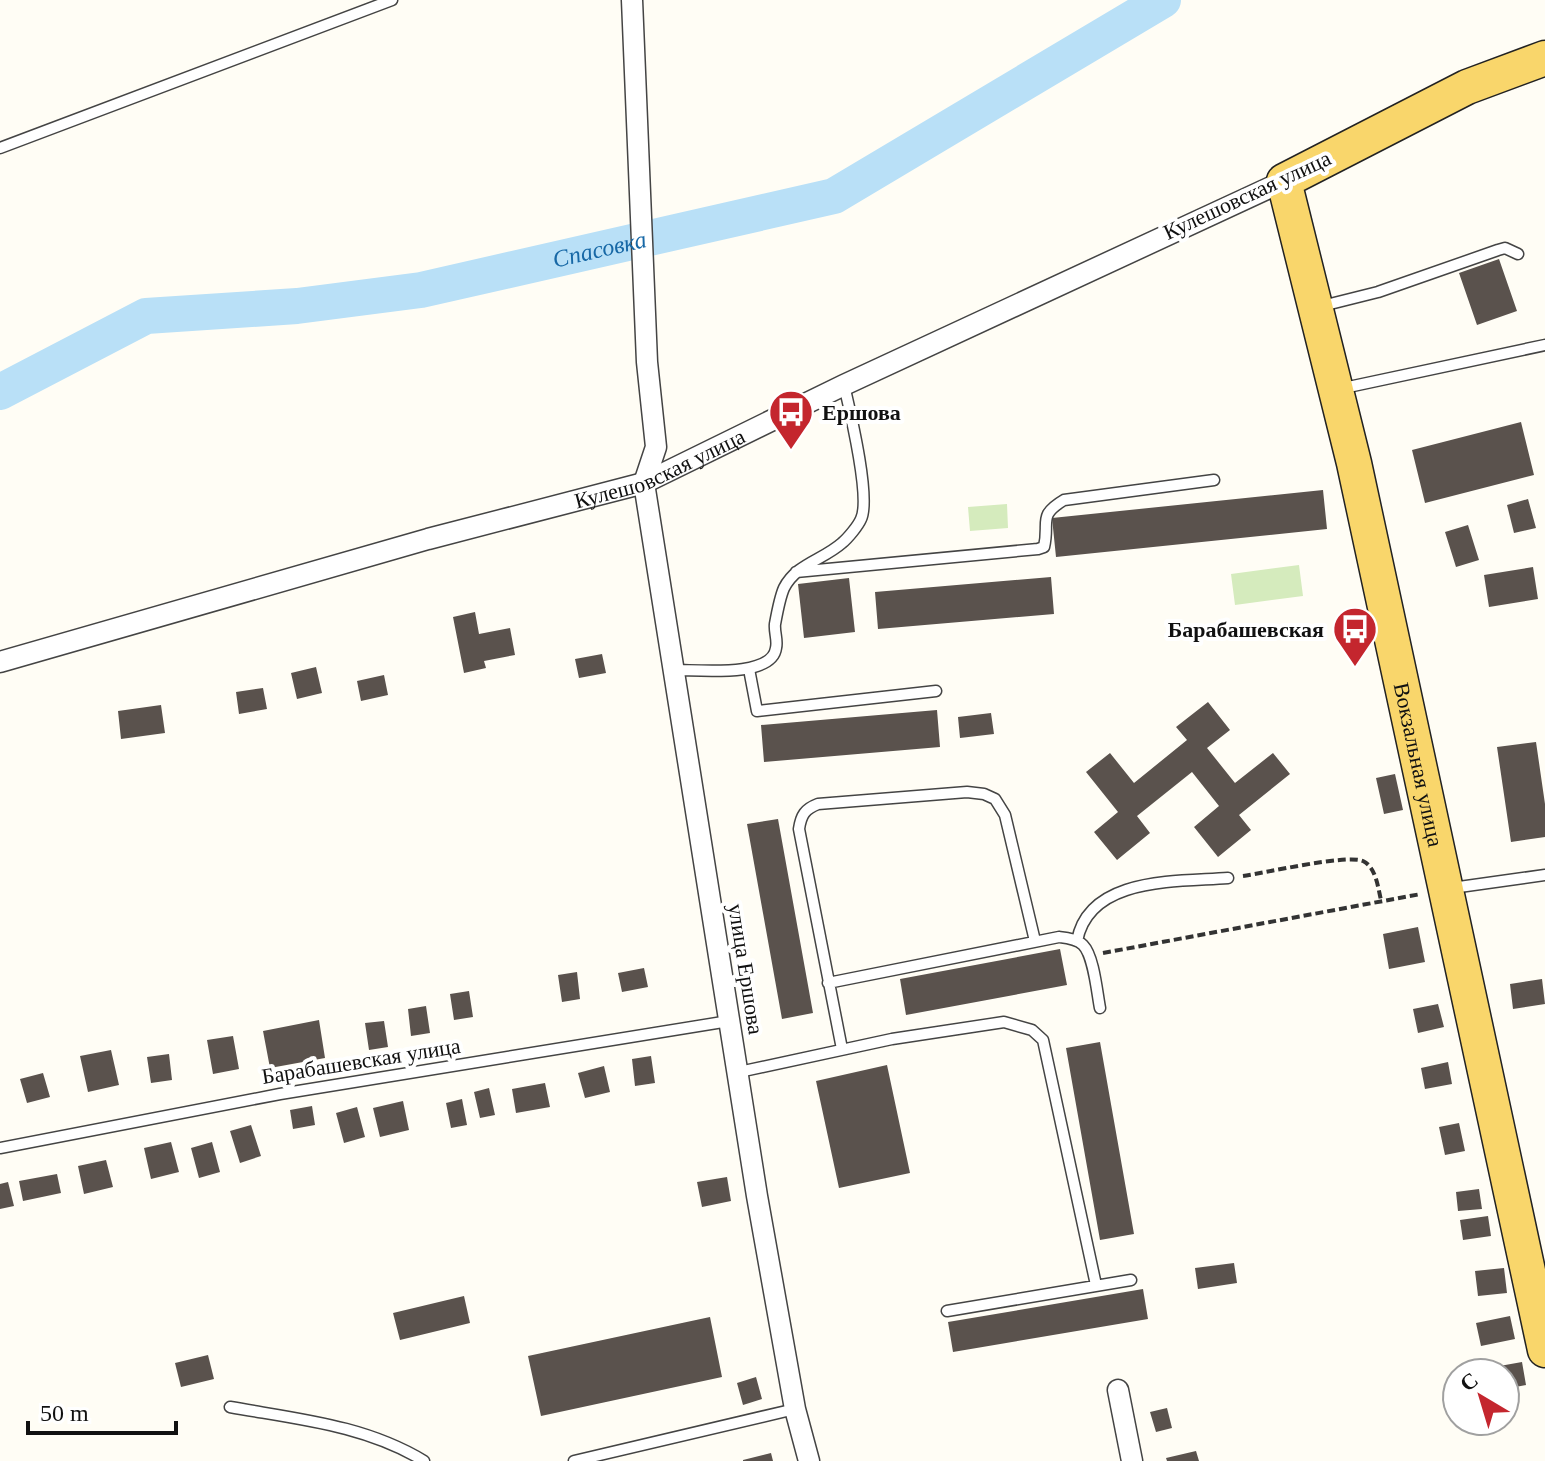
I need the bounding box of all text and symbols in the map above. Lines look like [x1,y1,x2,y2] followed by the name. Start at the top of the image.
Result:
[1159,145,1335,245] street label: Кулешовская улица
[550,226,649,273] water label: Спасовка
[767,388,815,451] bus stop icon: Ершова
[822,400,901,425] place label: Ершова
[572,423,749,513] street label: Кулешовская улица
[1331,605,1379,668] bus stop icon: Барабашевская
[1168,617,1324,642] place label: Барабашевская
[1389,680,1449,849] street label: Вокзальная улица
[723,902,769,1036] street label: улица Ершова
[260,1033,462,1089] street label: Барабашевская улица
[1441,1357,1521,1437] north arrow
[1455,1367,1483,1396] text: С
[28,1385,176,1435] scale bar
[40,1400,89,1426] text: 50 m

